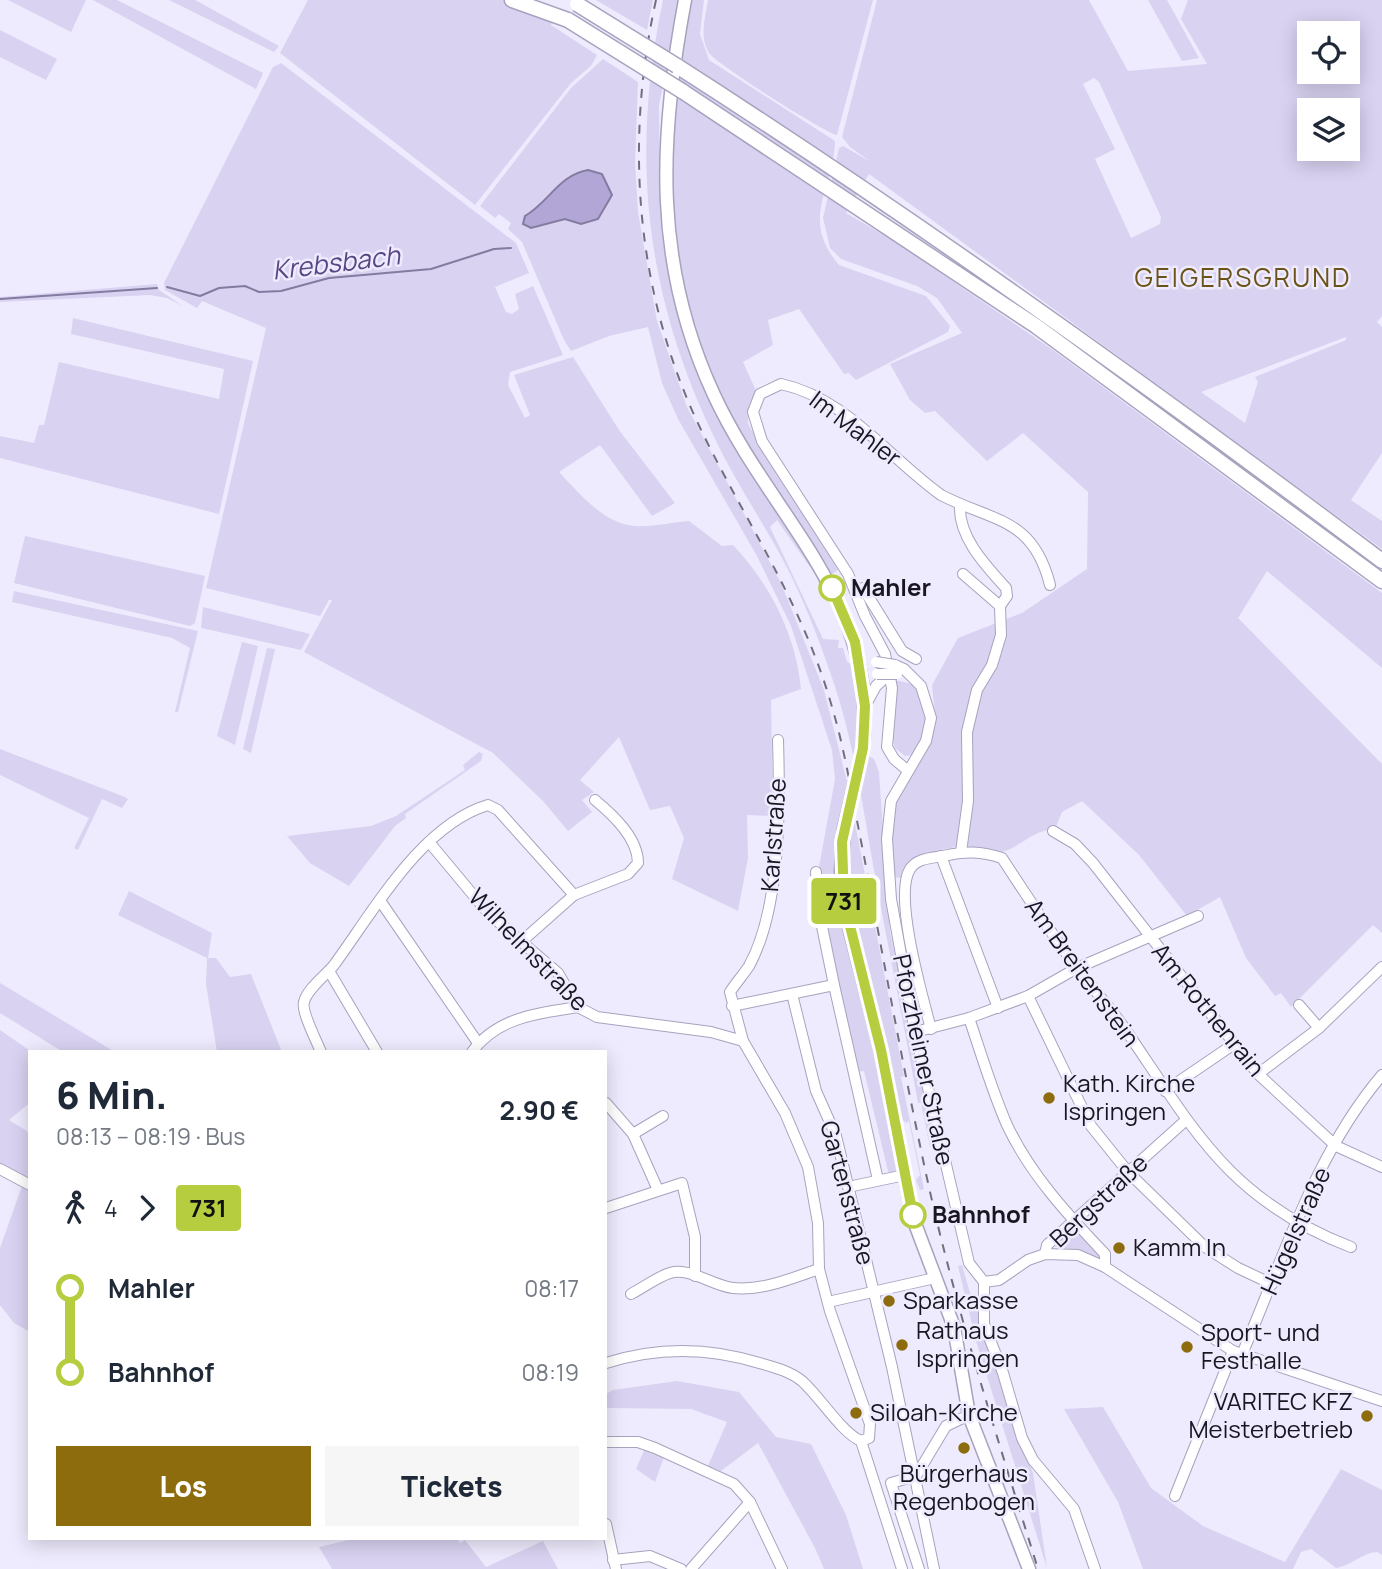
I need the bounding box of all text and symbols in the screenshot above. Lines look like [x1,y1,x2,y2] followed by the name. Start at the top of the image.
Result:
[1297,21,1360,161] map controls
[1297,21,1360,84] button: locate
[1297,98,1360,161] button: layers
[270,236,403,288] water label: Krebsbach
[1134,259,1352,295] district label: GEIGERSGRUND
[803,382,909,473] street label: Im Mahler
[851,570,931,603] place label: Mahler
[819,575,845,601] marker: Mahler
[752,777,793,893] street label: Karlstraße
[804,878,884,924] line badge: 731
[462,880,596,1018] street label: Wilhelmstraße
[825,884,863,917] text: 731
[1018,891,1148,1053] street label: Am Breitenstein
[1145,935,1273,1083] street label: Am Rothenrain
[886,951,963,1168] street label: Pforzheimer Straße
[1063,1066,1195,1127] place label: Kath. Kirche Ispringen
[56,1068,168,1120] text: 6 Min.
[1041,1090,1057,1106] marker: Kath. Kirche Ispringen
[499,1092,579,1128] text: 2.90 €
[813,1117,884,1268] street label: Gartenstraße
[56,1120,245,1152] text: 08:13 – 08:19 · Bus
[1042,1146,1154,1254] street label: Bergstraße
[1252,1161,1337,1300] street label: Hügelstraße
[56,1189,94,1227] icon: walk
[128,1189,166,1227] icon: forward
[190,1191,227,1224] text: 731
[104,1192,118,1224] text: 4
[932,1197,1030,1230] place label: Bahnhof
[900,1202,926,1228] marker: Bahnhof
[1133,1230,1226,1263] place label: Kamm In
[1111,1240,1127,1256] marker: Kamm In
[108,1270,195,1306] text: Mahler
[524,1272,579,1304] text: 08:17
[903,1283,1018,1316] place label: Sparkasse
[881,1293,897,1309] marker: Sparkasse
[916,1313,1019,1374] place label: Rathaus Ispringen
[1201,1315,1320,1376] place label: Sport- und Festhalle
[894,1337,910,1353] marker: Rathaus Ispringen
[1179,1339,1195,1355] marker: Sport- und Festhalle
[108,1354,214,1390] text: Bahnhof
[522,1356,579,1388] text: 08:19
[1188,1384,1353,1445] place label: VARITEC KFZ Meisterbetrieb
[870,1395,1018,1428] place label: Siloah-Kirche
[848,1405,864,1421] marker: Siloah-Kirche
[1359,1408,1375,1424] marker: VARITEC KFZ Meisterbetrieb
[956,1440,972,1456] marker: Bürgerhaus Regenbogen
[56,1446,311,1526] button: Los
[325,1446,579,1526] button: Tickets
[893,1456,1035,1517] place label: Bürgerhaus Regenbogen

